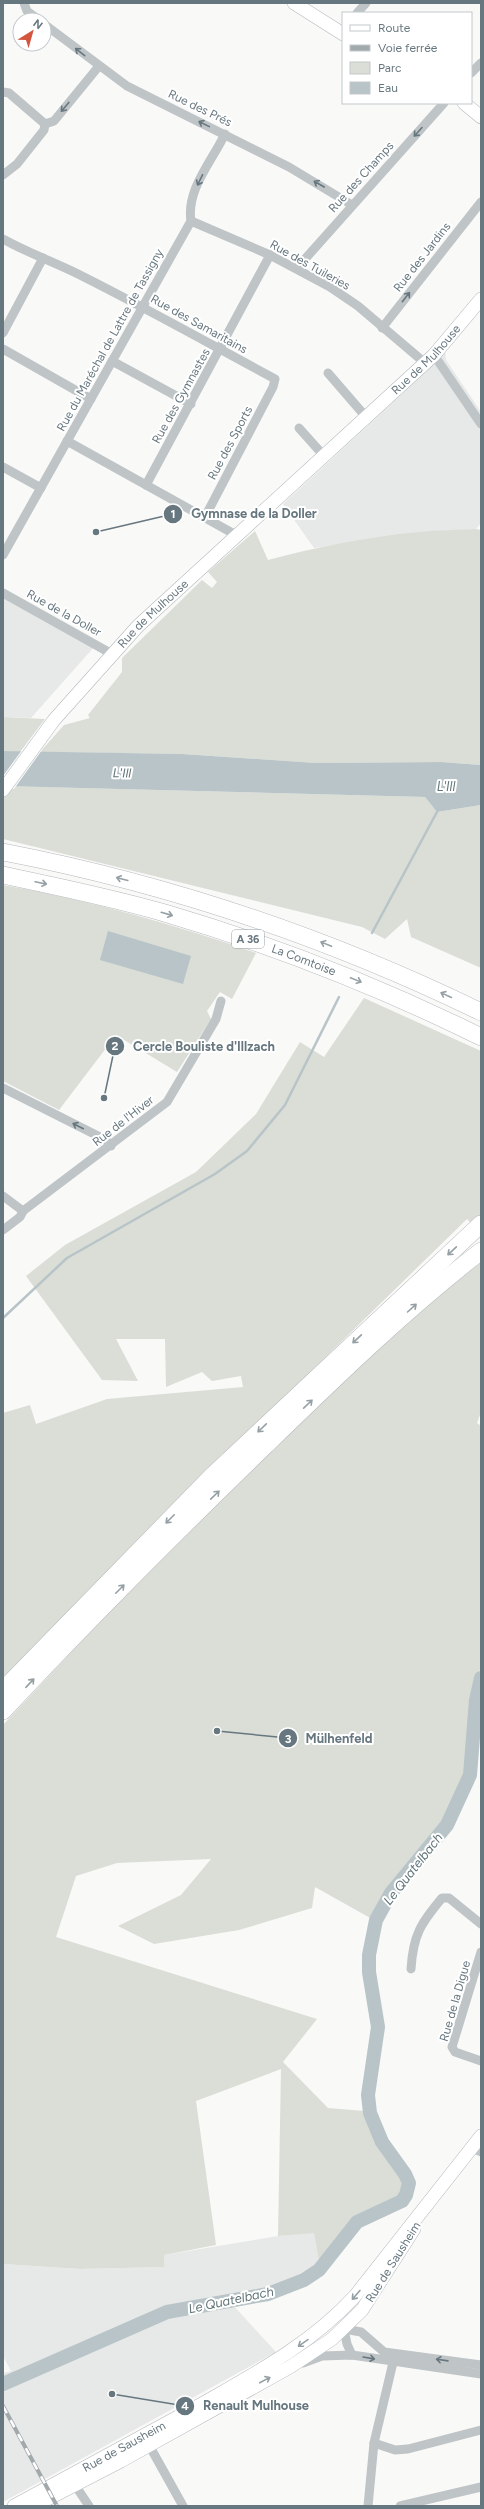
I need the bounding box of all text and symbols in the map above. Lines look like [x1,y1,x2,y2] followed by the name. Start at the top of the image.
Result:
[12,12,52,52] north arrow
[342,12,472,104] legend
[30,17,45,32] text: N
[378,21,411,35] text: Route
[378,41,438,55] text: Voie ferrée
[74,47,85,56] one-way arrow
[378,61,402,75] text: Parc
[378,81,398,95] text: Eau
[166,87,234,130] street label: Rue des Prés
[61,102,70,112] one-way arrow
[198,120,210,127] one-way arrow
[413,127,423,137] one-way arrow
[326,138,397,215] street label: Rue des Champs
[195,174,203,186] one-way arrow
[313,180,325,188] one-way arrow
[391,219,454,295] street label: Rue des Jardins
[267,237,353,293] street label: Rue des Tuileries
[54,246,166,434] street label: Rue du Maréchal de Lattre de Tassigny
[148,292,250,357] street label: Rue des Samaritains
[402,292,410,303] one-way arrow
[389,322,464,397] street label: Rue de Mulhouse
[149,346,213,446] street label: Rue des Gymnastes
[205,403,255,482] street label: Rue des Sports
[163,501,325,526] callout: Gymnase de la Doller
[191,506,317,521] text: Gymnase de la Doller
[170,507,176,521] text: 1
[115,576,191,651] street label: Rue de Mulhouse
[24,587,104,639] street label: Rue de la Doller
[113,765,132,781] water label: L'Ill
[437,779,455,794] water label: L'Ill
[116,875,129,883] one-way arrow
[34,880,47,888] one-way arrow
[161,911,174,918] one-way arrow
[232,930,264,948] road number: A 36
[321,940,333,948] one-way arrow
[270,941,338,979] street label: La Comtoise
[350,977,362,985] one-way arrow
[440,991,452,998] one-way arrow
[105,1033,283,1058] callout: Cercle Bouliste d'Illzach
[112,1039,119,1053] text: 2
[133,1039,275,1054] text: Cercle Bouliste d'Illzach
[90,1093,156,1149] street label: Rue de l'Hiver
[72,1121,84,1129] one-way arrow
[447,1246,458,1255] one-way arrow
[407,1304,417,1313] one-way arrow
[352,1334,362,1344] one-way arrow
[303,1400,313,1409] one-way arrow
[257,1423,267,1433] one-way arrow
[210,1490,220,1500] one-way arrow
[165,1514,174,1524] one-way arrow
[115,1584,125,1594] one-way arrow
[25,1678,35,1688] one-way arrow
[278,1726,381,1751] callout: Mülhenfeld
[306,1731,372,1746] text: Mülhenfeld
[285,1732,292,1746] text: 3
[380,1830,446,1908] water label: Le Quatelbach
[437,1959,473,2043] street label: Rue de la Digue
[363,2219,423,2305] street label: Rue de Sausheim
[187,2284,275,2316] water label: Le Quatelbach
[351,2290,360,2300] one-way arrow
[298,2339,309,2347] one-way arrow
[362,2354,375,2362] one-way arrow
[436,2356,449,2364] one-way arrow
[259,2376,271,2383] one-way arrow
[175,2393,317,2418] callout: Renault Mulhouse
[203,2398,309,2413] text: Renault Mulhouse
[181,2399,189,2413] text: 4
[80,2418,168,2475] street label: Rue de Sausheim

